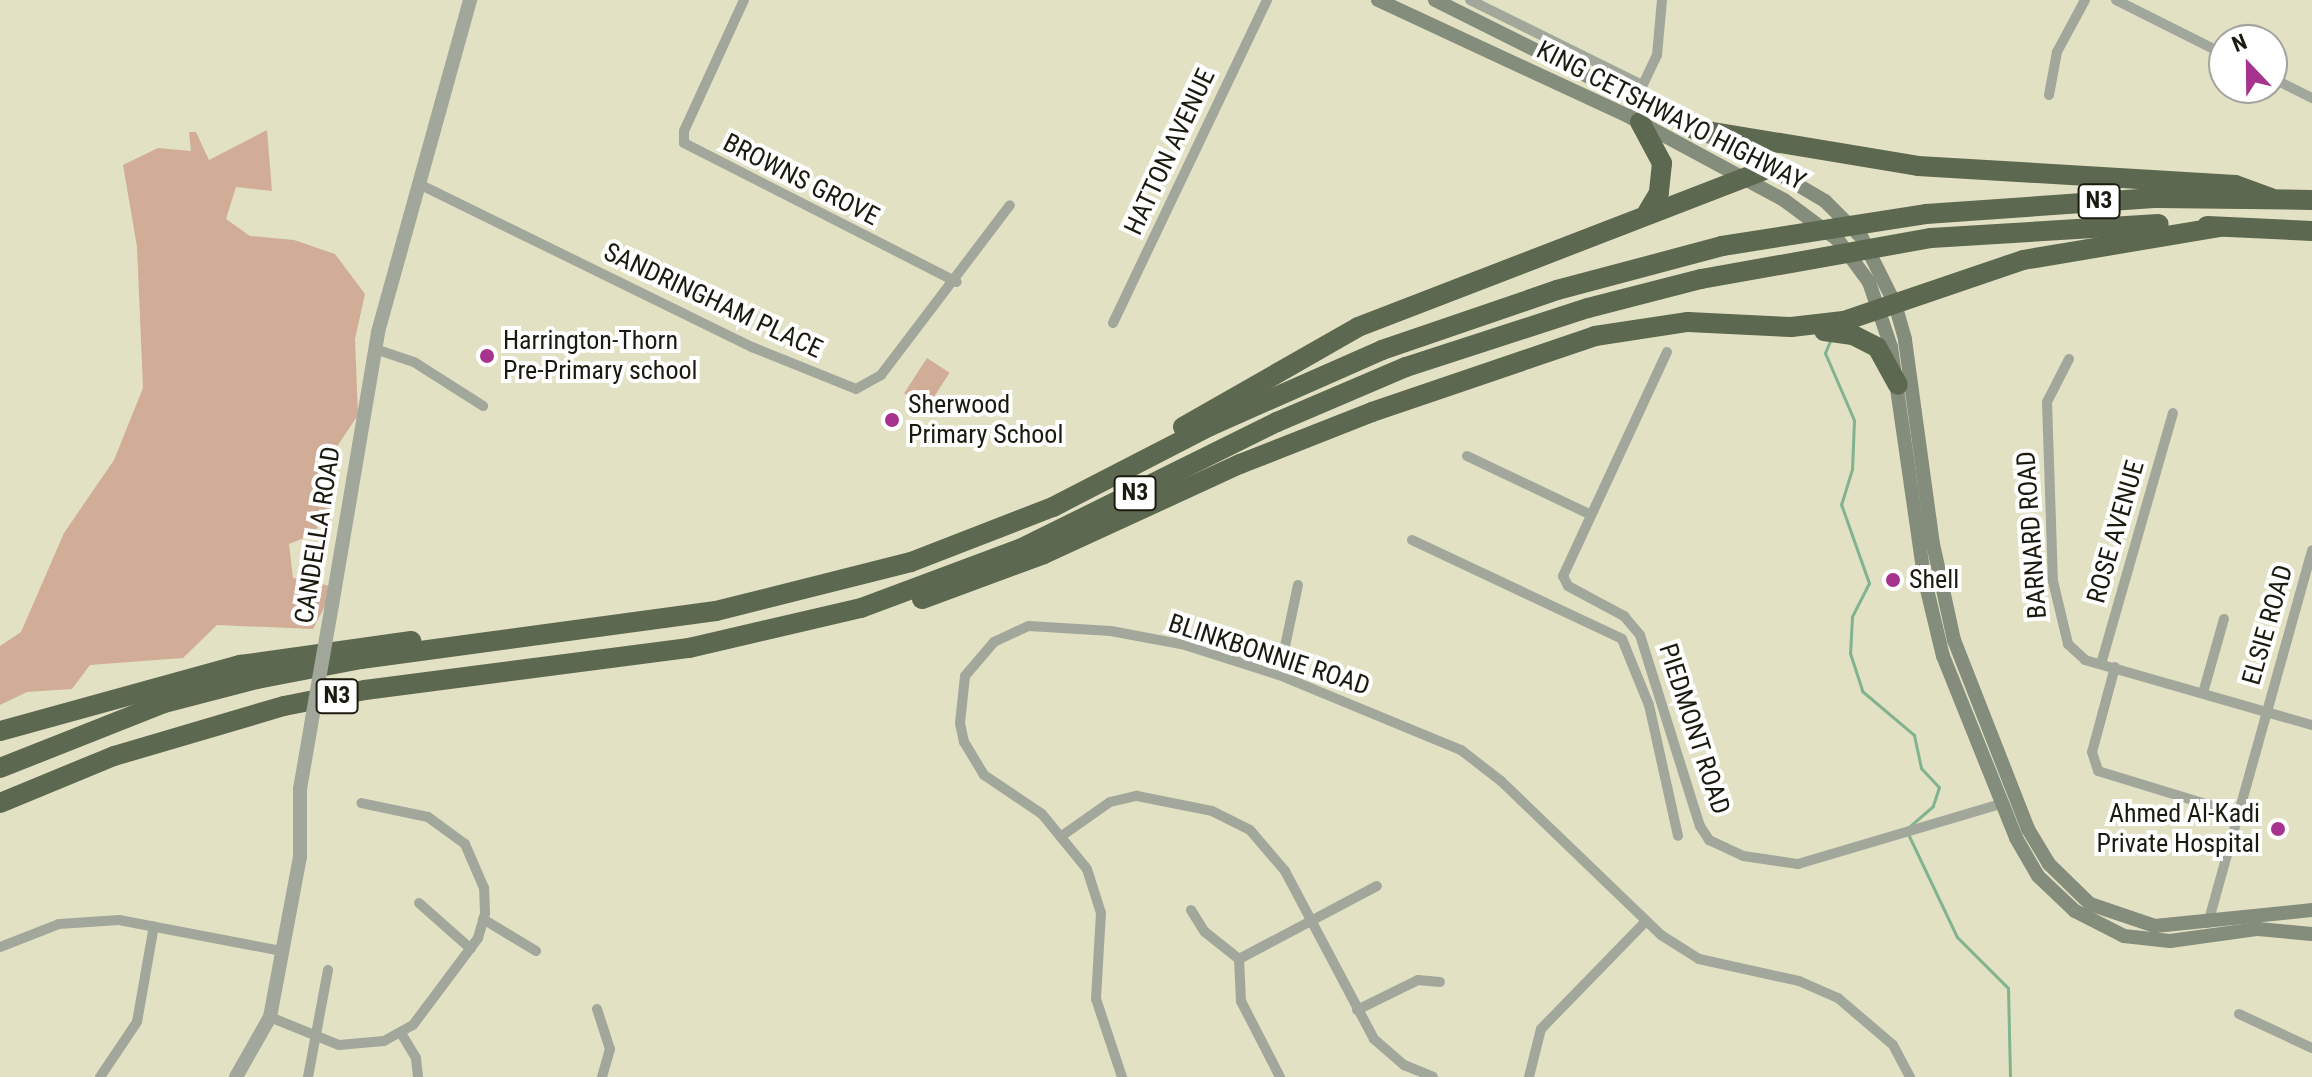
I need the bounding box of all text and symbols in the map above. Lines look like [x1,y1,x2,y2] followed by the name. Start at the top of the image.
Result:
[2208,24,2288,104] north arrow
[2229,29,2250,57] text: N
[1531,35,1811,197] street label: KING CETSHWAYO HIGHWAY
[1118,64,1222,240] street label: HATTON AVENUE
[718,127,884,233] street label: BROWNS GROVE
[2077,181,2121,221] road number: N3
[599,237,827,365] street label: SANDRINGHAM PLACE
[503,325,697,386] place label: Harrington-Thorn Pre-Primary school
[478,347,496,365] marker: Harrington-Thorn Pre-Primary school
[908,389,1063,450] place label: Sherwood Primary School
[883,411,901,429] marker: Sherwood Primary School
[289,444,347,626] street label: CANDELLA ROAD
[2011,450,2053,620] street label: BARNARD ROAD
[2081,457,2151,607] street label: ROSE AVENUE
[1113,473,1157,513] road number: N3
[2236,562,2300,688] street label: ELSIE ROAD
[1909,564,1959,596] place label: Shell
[1884,571,1902,589] marker: Shell
[1164,608,1374,702] street label: BLINKBONNIE ROAD
[1652,639,1736,819] street label: PIEDMONT ROAD
[315,676,359,716] road number: N3
[2097,798,2260,860] place label: Ahmed Al-Kadi Private Hospital
[2267,818,2289,840] marker: Ahmed Al-Kadi Private Hospital

